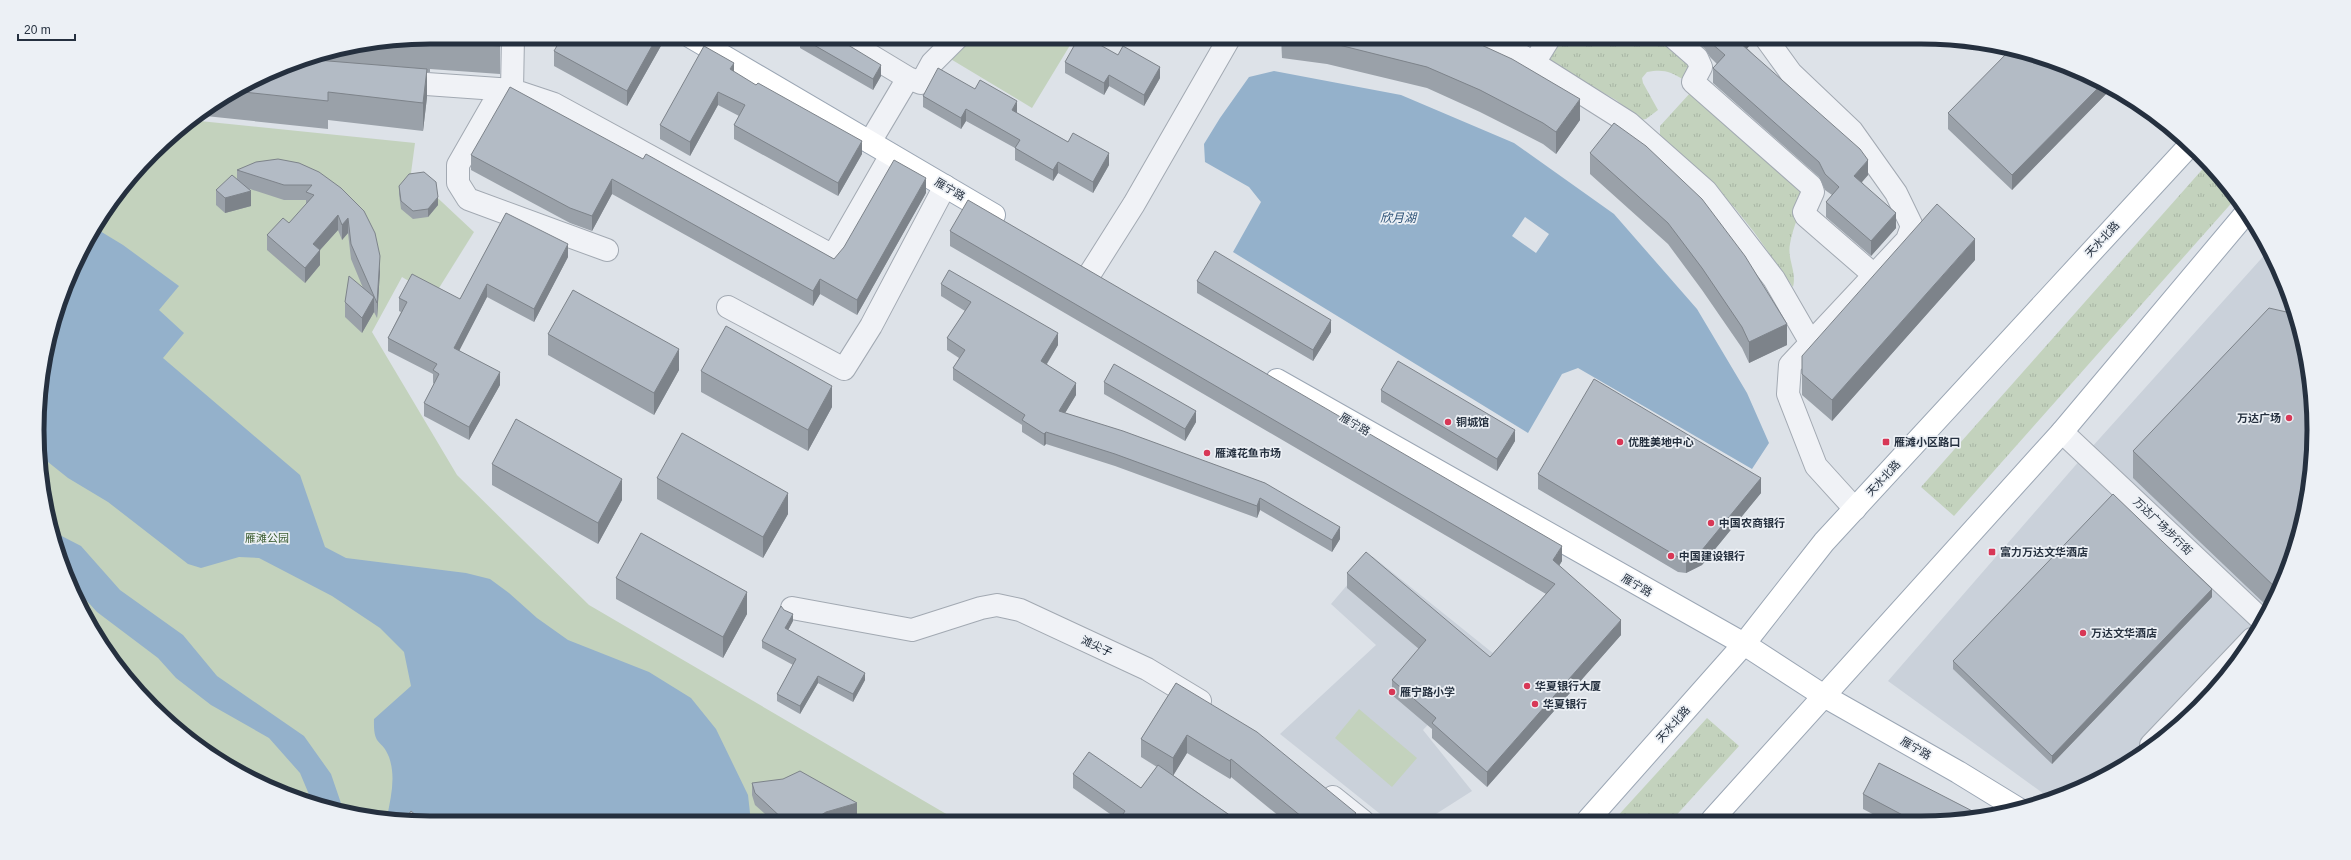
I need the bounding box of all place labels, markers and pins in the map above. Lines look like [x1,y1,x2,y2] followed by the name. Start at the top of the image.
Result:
[2237,412,2281,424] place label: 万达广场
[2284,413,2294,423] marker: 万达广场
[1456,416,1489,428] place label: 铜城馆
[1443,417,1453,427] marker: 铜城馆
[1628,436,1694,448] place label: 优胜美地中心
[1894,436,1960,448] place label: 雁滩小区路口
[1615,437,1625,447] marker: 优胜美地中心
[1881,437,1891,447] marker: 雁滩小区路口
[1215,447,1281,459] place label: 雁滩花鱼市场
[1202,448,1212,458] marker: 雁滩花鱼市场
[1719,517,1785,529] place label: 中国农商银行
[1706,518,1716,528] marker: 中国农商银行
[2000,546,2088,558] place label: 富力万达文华酒店
[1987,547,1997,557] marker: 富力万达文华酒店
[1679,550,1745,562] place label: 中国建设银行
[1666,551,1676,561] marker: 中国建设银行
[2091,627,2157,639] place label: 万达文华酒店
[2078,628,2088,638] marker: 万达文华酒店
[1535,680,1601,692] place label: 华夏银行大厦
[1522,681,1532,691] marker: 华夏银行大厦
[1400,686,1455,698] place label: 雁宁路小学
[1387,687,1397,697] marker: 雁宁路小学
[1543,698,1587,710] place label: 华夏银行
[1530,699,1540,709] marker: 华夏银行

